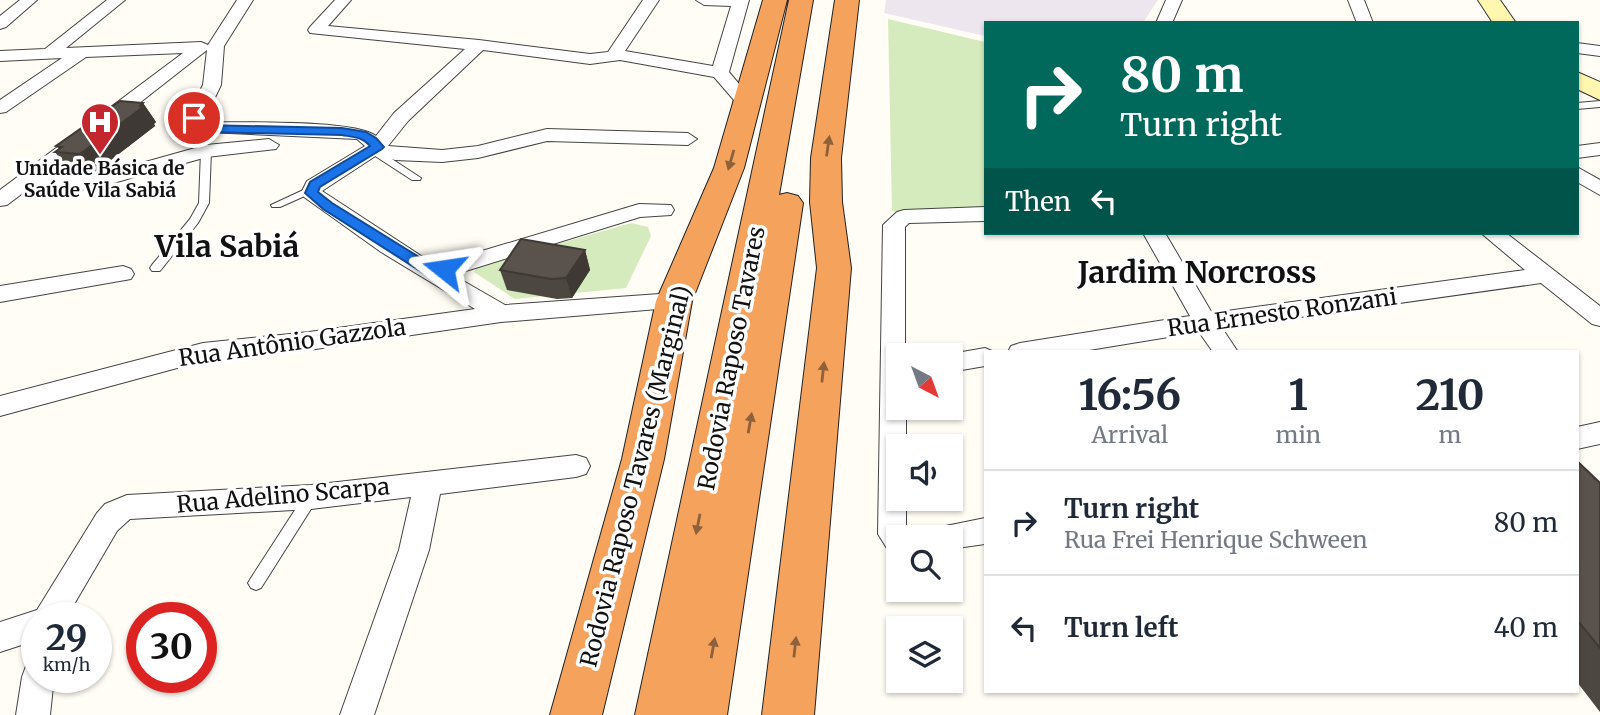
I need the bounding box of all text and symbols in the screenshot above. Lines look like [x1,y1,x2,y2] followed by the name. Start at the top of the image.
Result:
[1120,44,1243,105] text: 80 m
[1005,49,1096,140] icon: right
[164,88,224,148] pin
[175,99,213,137] icon: arrive
[79,101,121,156] hospital icon: Unidade Básica de Saúde Vila Sabiá
[1120,105,1282,145] text: Turn right
[822,135,833,157] one-way arrow
[726,150,736,171] one-way arrow
[15,156,185,202] place label: Unidade Básica de Saúde Vila Sabiá
[1085,182,1123,220] icon: left
[1005,185,1071,218] text: Then
[691,224,771,492] street label: Rodovia Raposo Tavares
[154,227,299,265] district label: Vila Sabiá
[407,232,481,306] position arrow
[1077,253,1316,291] district label: Jardim Norcross
[573,282,697,670] street label: Rodovia Raposo Tavares (Marginal)
[1165,282,1399,342] street label: Rua Ernesto Ronzani
[177,312,407,372] street label: Rua Antônio Gazzola
[886,343,962,420] north arrow
[886,343,963,693] map controls
[818,361,829,383] one-way arrow
[1078,369,1181,421] text: 16:56
[1289,369,1308,421] text: 1
[1416,369,1485,421] text: 210
[745,412,756,434] one-way arrow
[1091,420,1168,449] text: Arrival
[1276,420,1321,449] text: min
[1439,420,1461,449] text: m
[886,434,963,511] button: sound
[175,471,391,519] street label: Rua Adelino Scarpa
[1064,492,1199,525] text: Turn right
[1005,504,1043,542] icon: right
[1494,506,1558,539] text: 80 m
[693,513,704,535] one-way arrow
[886,525,963,602] button: search
[1064,525,1367,554] text: Rua Frei Henrique Schween
[126,602,217,693] speed limit sign: 30
[1005,609,1043,647] icon: left
[1064,611,1178,644] text: Turn left
[1494,611,1558,644] text: 40 m
[46,616,87,660] text: 29
[886,616,963,693] button: layers
[790,636,801,658] one-way arrow
[708,637,719,659] one-way arrow
[43,653,90,676] text: km/h

